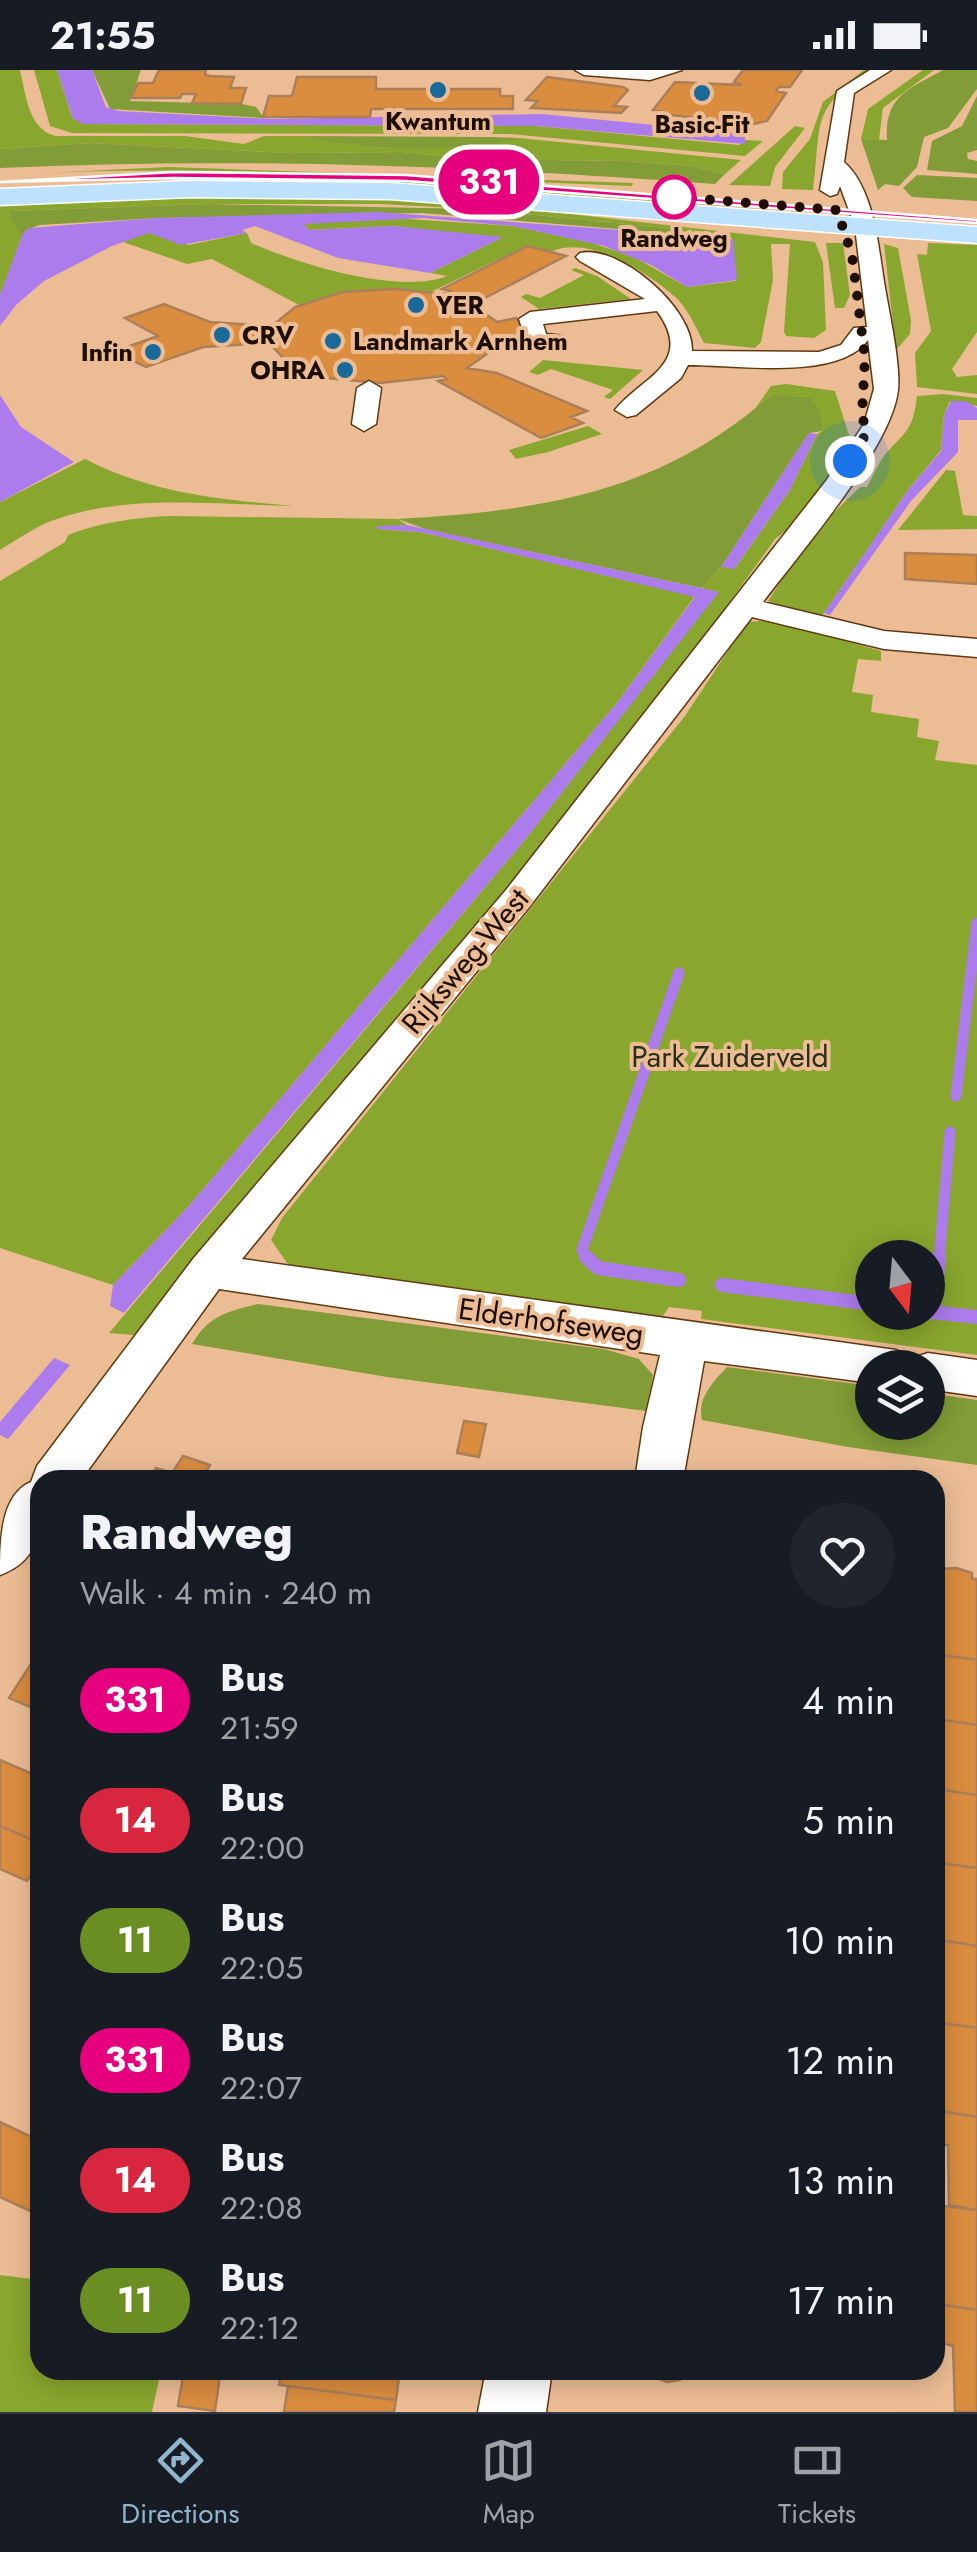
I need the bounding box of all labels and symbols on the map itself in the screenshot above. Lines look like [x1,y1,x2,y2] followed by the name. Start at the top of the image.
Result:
[427,79,449,101] marker: Kwantum
[691,82,713,104] marker: Basic-Fit
[385,103,491,139] place label: Kwantum
[655,106,750,142] place label: Basic-Fit
[432,150,546,214] line badge: 331
[653,176,695,218] marker: Randweg
[620,220,728,256] place label: Randweg
[435,287,485,323] place label: YER
[405,294,427,316] marker: YER
[242,317,295,353] place label: CRV
[353,323,568,359] place label: Landmark Arnhem
[211,324,233,346] marker: CRV
[322,330,344,352] marker: Landmark Arnhem
[81,334,133,370] place label: Infin
[142,341,164,363] marker: Infin
[250,352,326,388] place label: OHRA
[334,359,356,381] marker: OHRA
[825,436,875,486] your location
[391,878,539,1043] street label: Rijksweg-West
[631,1035,829,1078] park label: Park Zuiderveld
[855,1240,945,1330] north arrow
[456,1287,646,1355] street label: Elderhofseweg

